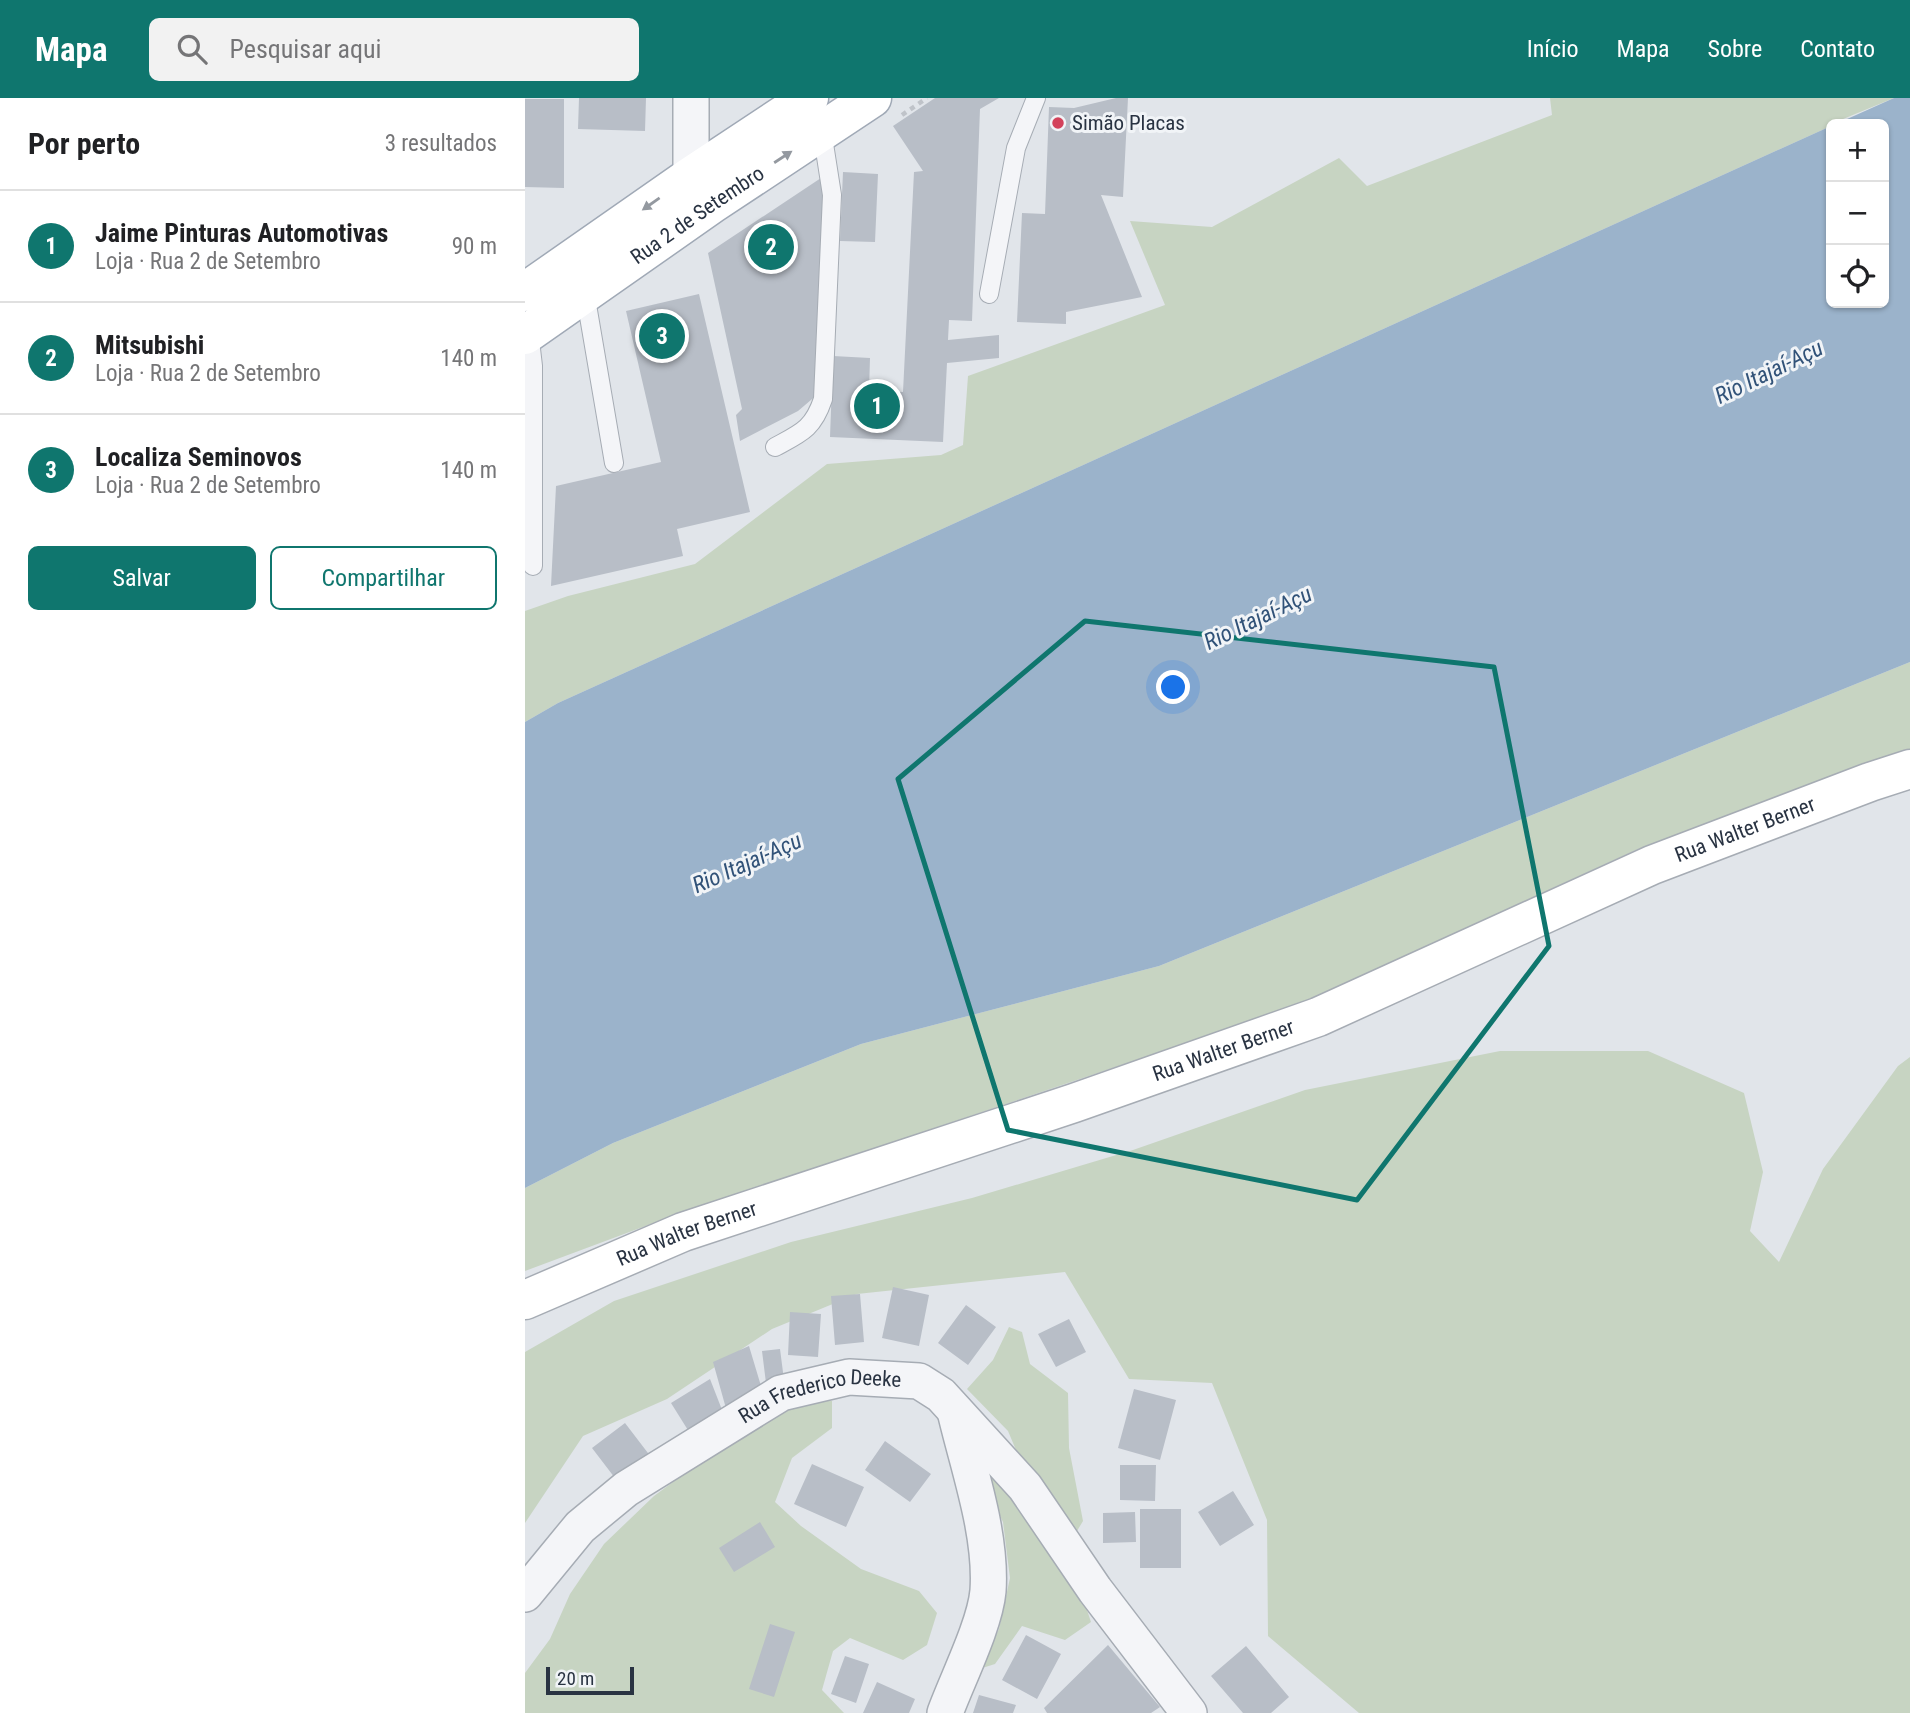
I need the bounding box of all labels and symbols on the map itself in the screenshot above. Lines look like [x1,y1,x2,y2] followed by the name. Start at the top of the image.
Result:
[1072,111,1185,135] place label: Simão Placas
[1050,115,1066,131] marker: Simão Placas
[774,150,792,164] one-way arrow
[626,161,770,269] street label: Rua 2 de Setembro
[642,197,660,211] one-way arrow
[748,221,794,273] pin: 2
[639,310,685,362] pin: 3
[1711,334,1828,410] water label: Rio Itajaí-Açu
[854,380,900,432] pin: 1
[1200,580,1317,656] water label: Rio Itajaí-Açu
[1156,670,1190,704] your location
[1672,792,1819,867] street label: Rua Walter Berner
[688,827,806,899] water label: Rio Itajaí-Açu
[1149,1014,1297,1086] street label: Rua Walter Berner
[613,1196,760,1271] street label: Rua Walter Berner
[734,1365,902,1428] street label: Rua Frederico Deeke
[546,1664,633,1696] scale bar

